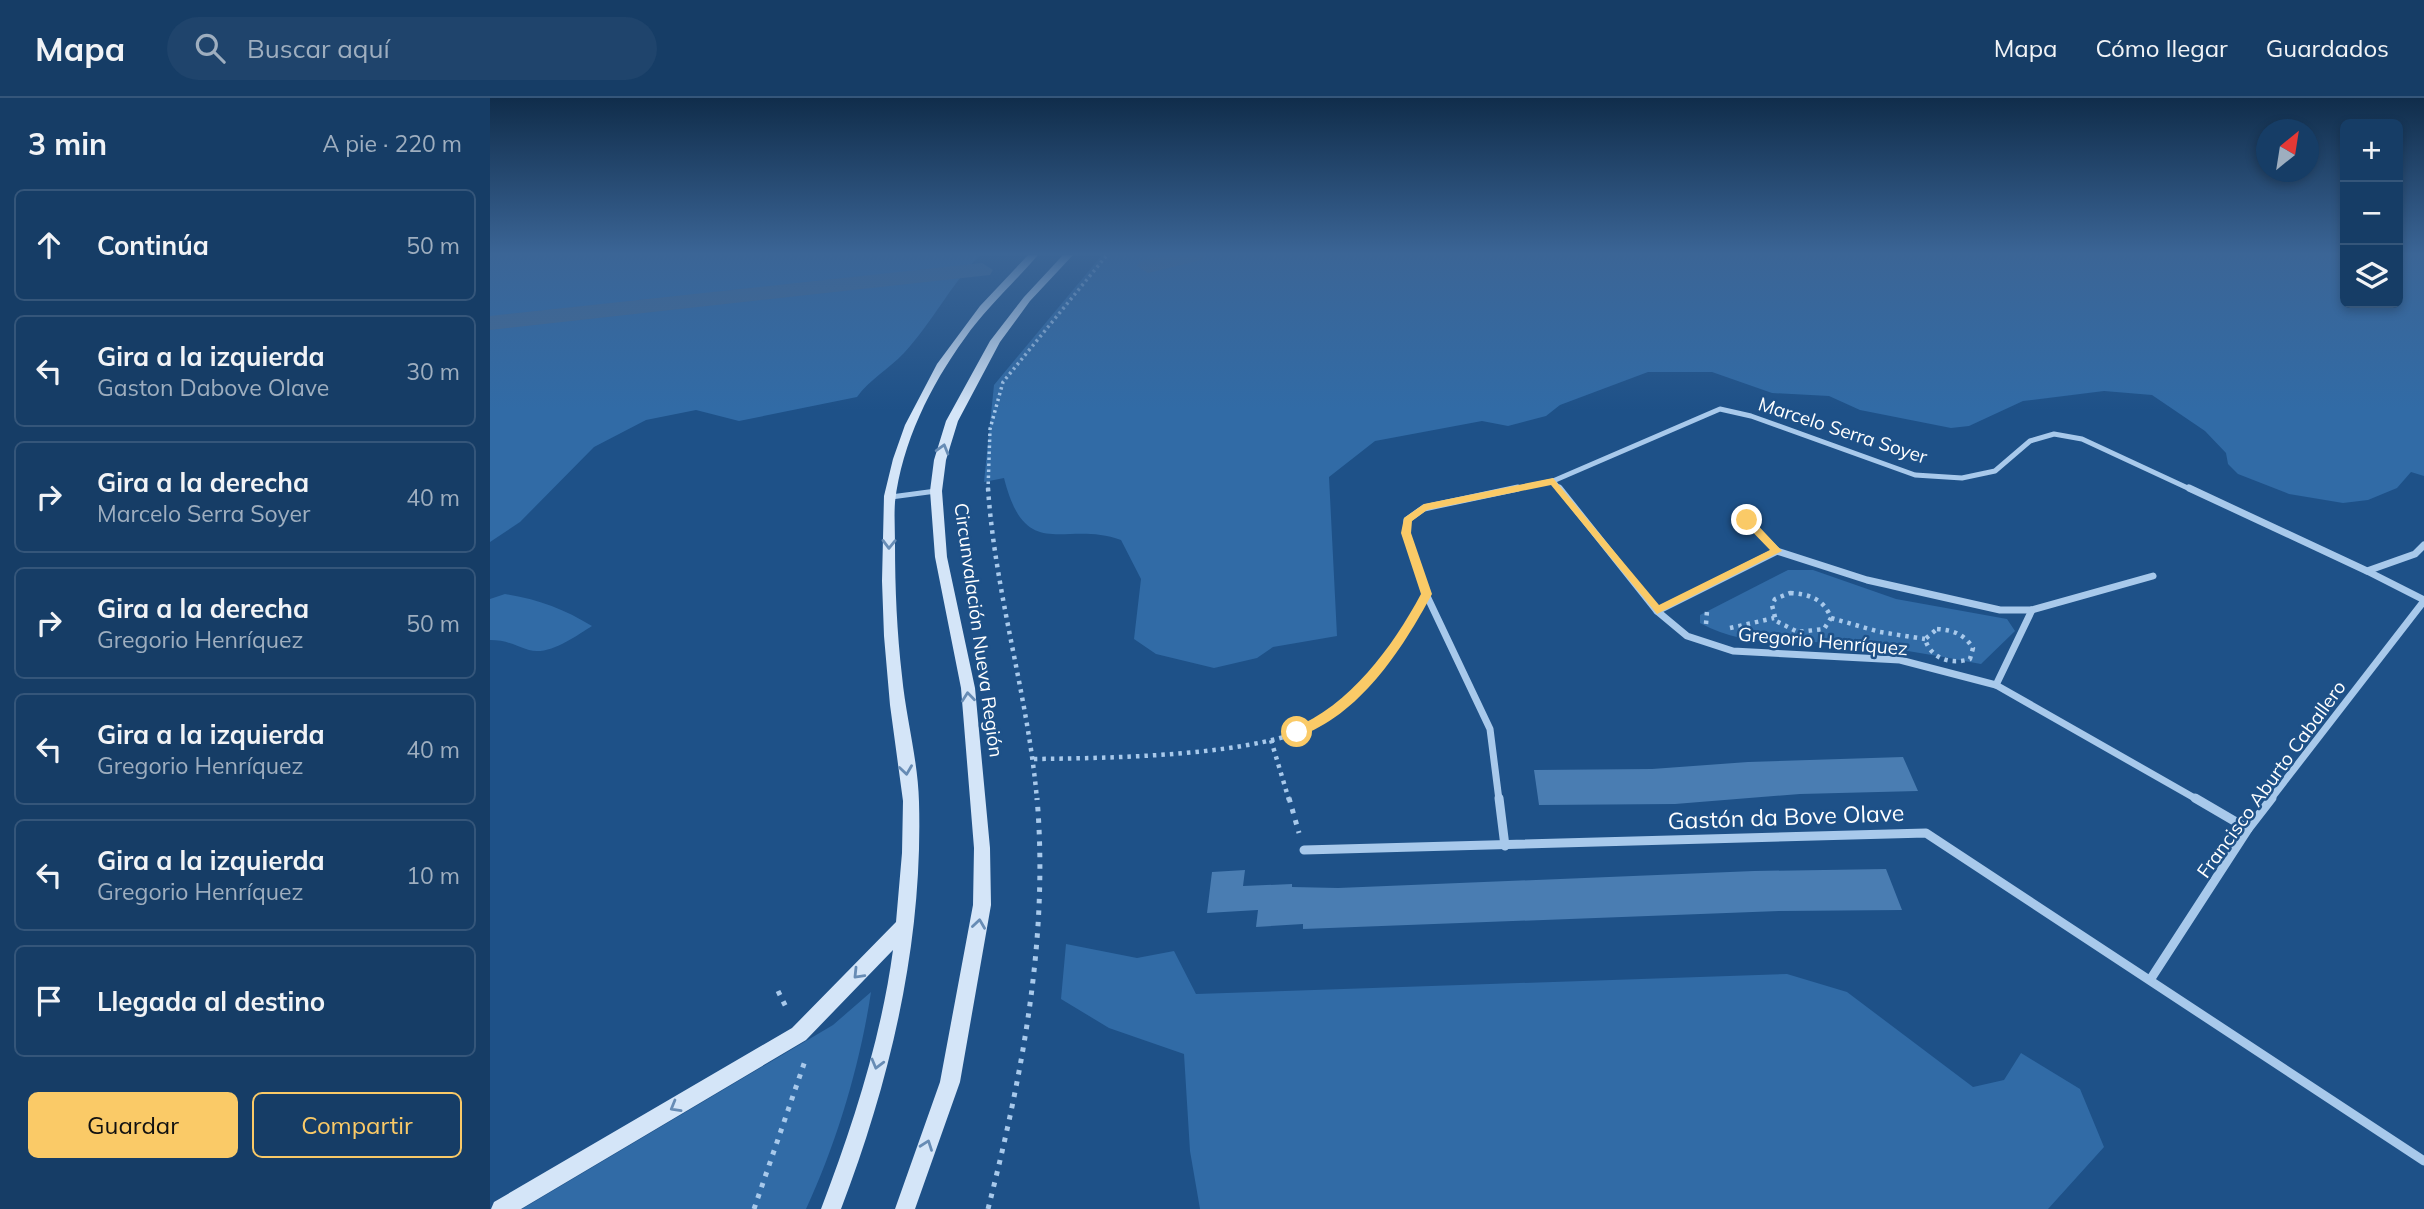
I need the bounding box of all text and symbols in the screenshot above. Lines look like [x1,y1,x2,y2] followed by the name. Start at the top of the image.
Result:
[167,17,657,80] search box
[35,28,125,69] text: Mapa
[191,29,229,67] icon: search
[247,32,390,65] text: Buscar aquí
[1994,33,2057,63] text: Mapa
[2095,33,2228,63] text: Cómo llegar
[2266,33,2389,63] text: Guardados
[2256,119,2319,182] north arrow
[2340,119,2403,308] map controls
[2340,119,2403,182] button: +
[28,125,107,163] text: 3 min
[322,129,462,158] text: A pie · 220 m
[2340,182,2403,245] button: −
[30,226,68,264] icon: ahead
[97,229,209,262] text: Continúa
[406,231,460,260] text: 50 m
[2340,245,2403,308] button: layers
[97,340,325,373] text: Gira a la izquierda
[30,352,68,390] icon: left
[406,357,460,386] text: 30 m
[97,373,329,402] text: Gaston Dabove Olave
[1755,391,1931,469] street label: Marcelo Serra Soyer
[935,443,950,455] one-way arrow
[97,466,309,499] text: Gira a la derecha
[30,478,68,516] icon: right
[406,483,460,512] text: 40 m
[97,499,310,528] text: Marcelo Serra Soyer
[949,501,1009,759] street label: Circunvalación Nueva Región
[1731,504,1762,535] route end
[881,539,896,550] one-way arrow
[97,592,309,625] text: Gira a la derecha
[30,604,68,642] icon: right
[406,609,460,638] text: 50 m
[1737,622,1909,660] street label: Gregorio Henríquez
[97,625,303,654] text: Gregorio Henríquez
[2191,676,2351,882] street label: Francisco Aburto Caballero
[961,691,976,703] one-way arrow
[1281,716,1312,747] route start
[97,718,325,751] text: Gira a la izquierda
[30,730,68,768] icon: left
[406,735,460,764] text: 40 m
[97,751,303,780] text: Gregorio Henríquez
[899,765,914,776] one-way arrow
[1667,798,1905,835] street label: Gastón da Bove Olave
[97,844,325,877] text: Gira a la izquierda
[30,856,68,894] icon: left
[406,861,460,890] text: 10 m
[97,877,303,906] text: Gregorio Henríquez
[972,918,987,930] one-way arrow
[853,966,866,979] one-way arrow
[30,982,68,1020] icon: arrive
[97,985,325,1018] text: Llegada al destino
[871,1058,885,1070] one-way arrow
[28,1092,238,1158] button: Guardar
[252,1092,462,1158] button: Compartir
[670,1099,683,1112] one-way arrow
[919,1139,933,1151] one-way arrow

